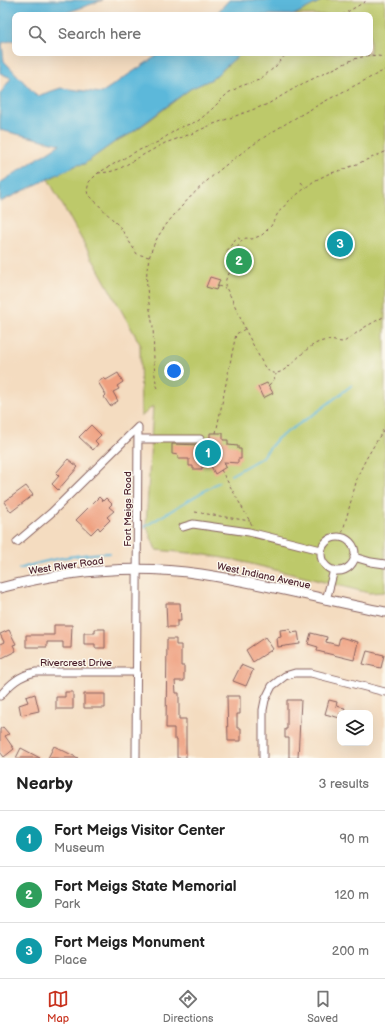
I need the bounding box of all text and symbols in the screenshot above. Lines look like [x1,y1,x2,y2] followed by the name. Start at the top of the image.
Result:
[12,12,373,56] search box
[26,23,48,45] icon: search
[58,25,141,44] text: Search here
[327,229,353,259] pin: 3
[226,246,252,276] pin: 2
[164,361,184,381] your location
[195,438,221,468] pin: 1
[122,471,134,547] street label: Fort Meigs Road
[28,555,105,577] street label: West River Road
[216,560,312,592] street label: West Indiana Avenue
[40,657,112,669] street label: Rivercrest Drive
[337,710,373,746] map controls
[337,710,373,746] button: layers
[16,774,73,794] text: Nearby
[318,776,369,792] text: 3 results
[54,821,225,840] text: Fort Meigs Visitor Center
[26,831,32,847] text: 1
[340,831,369,847] text: 90 m
[54,840,105,856] text: Museum
[54,877,237,896] text: Fort Meigs State Memorial
[25,887,33,903] text: 2
[334,887,369,903] text: 120 m
[54,896,80,912] text: Park
[54,933,205,952] text: Fort Meigs Monument
[25,943,33,959] text: 3
[332,943,369,959] text: 200 m
[54,952,87,968] text: Place
[47,988,69,1025] tab: Map
[163,988,213,1025] tab: Directions
[307,988,338,1025] tab: Saved

